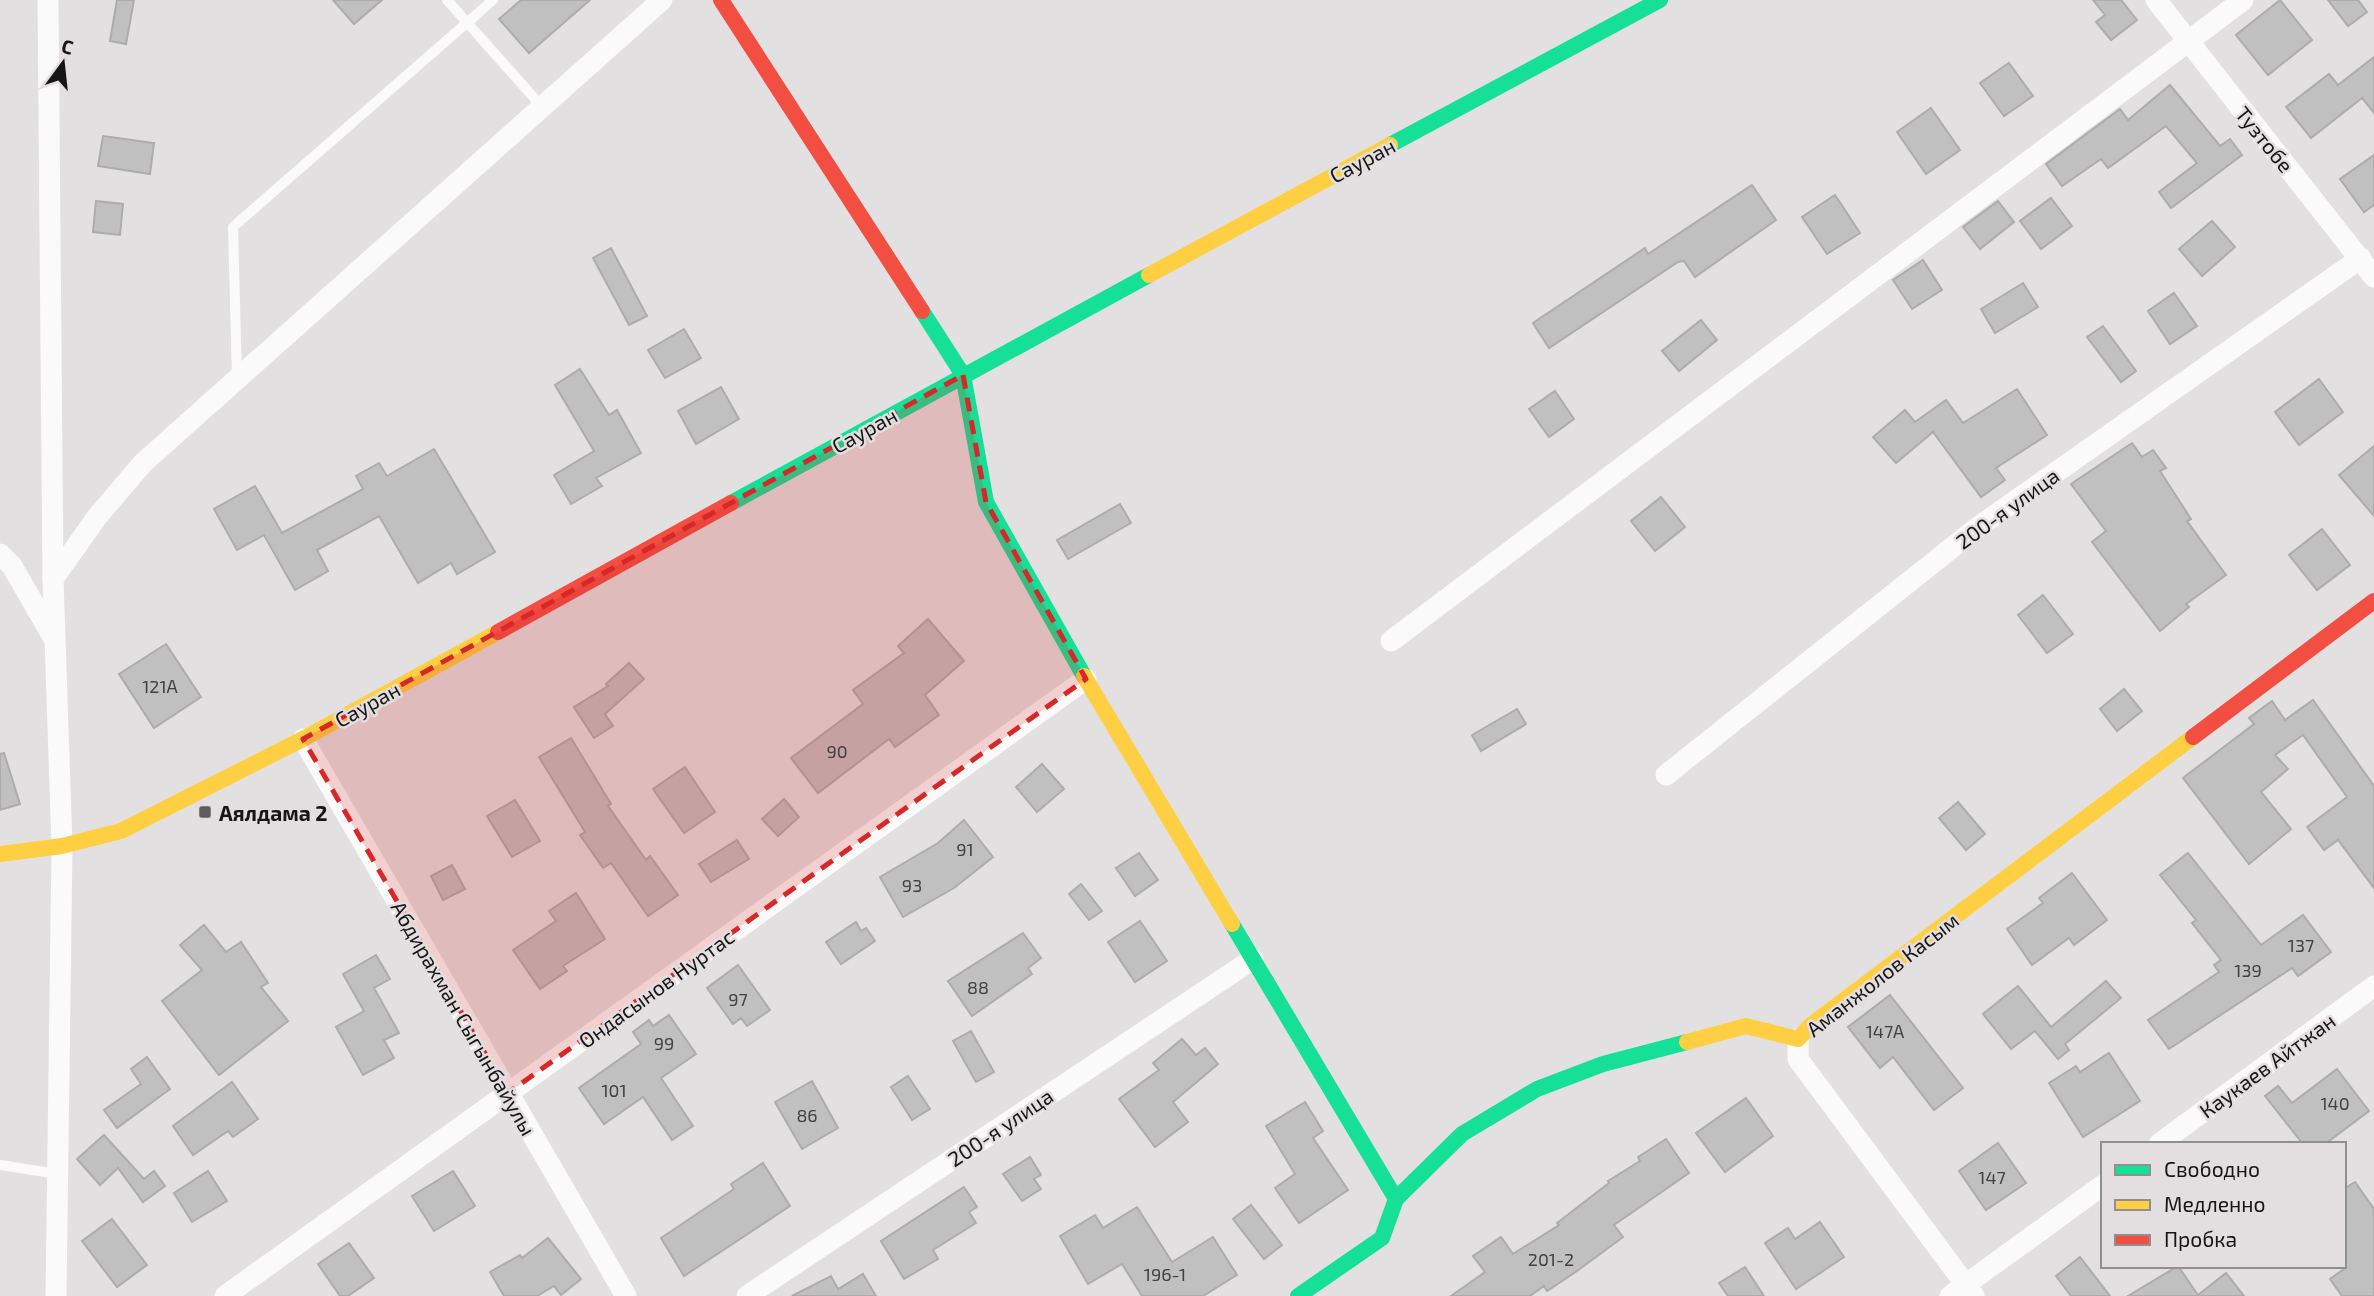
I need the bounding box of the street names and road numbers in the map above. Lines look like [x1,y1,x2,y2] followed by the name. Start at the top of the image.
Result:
[2230,101,2299,178] street label: Тузтобе
[1325,132,1400,189] street label: Сауран
[827,402,902,459] street label: Сауран
[1951,462,2064,555] street label: 200-я улица
[330,676,405,733] street label: Сауран
[386,896,541,1140] street label: Абдирахман Сыгынбайулы
[1801,907,1963,1041] street label: Аманжолов Касым
[573,923,739,1054] street label: Ондасынов Нуртас
[2194,1007,2340,1124] street label: Каукаев Айтжан
[943,1083,1058,1172] street label: 200-я улица

